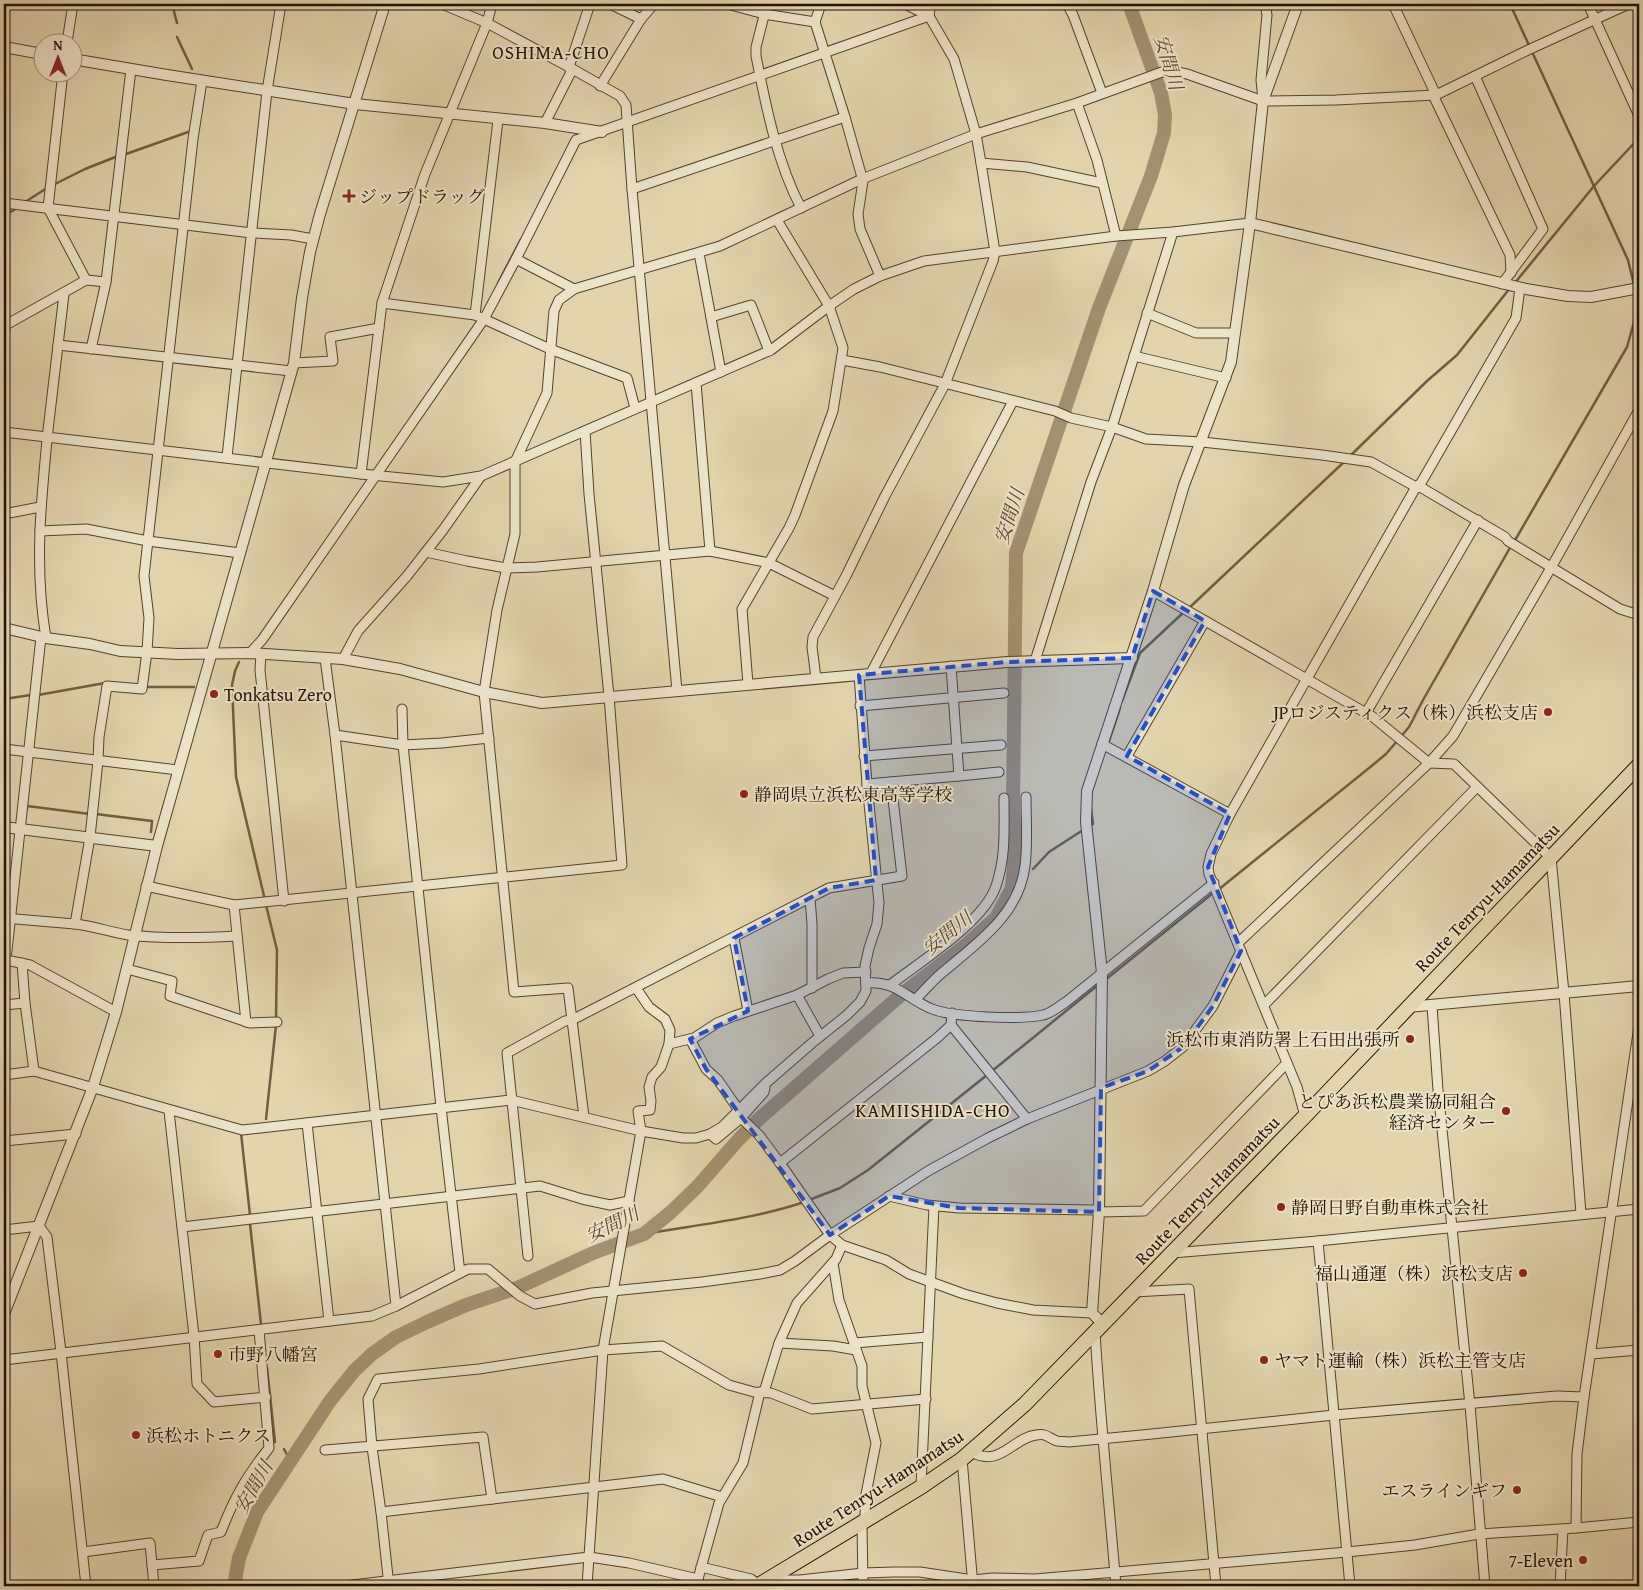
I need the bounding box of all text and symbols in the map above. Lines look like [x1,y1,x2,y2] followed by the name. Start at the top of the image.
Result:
[1147,31,1191,95] water label: 安間川
[32,32,82,82] north arrow
[53,35,63,55] text: N
[492,38,610,66] district label: OSHIMA-CHO
[359,183,485,210] place label: ジップドラッグ
[343,190,355,202] marker: ジップドラッグ
[987,483,1032,547] water label: 安間川
[224,681,332,708] place label: Tonkatsu Zero
[208,688,220,700] marker: Tonkatsu Zero
[1271,699,1538,726] place label: JPロジスティクス（株）浜松支店
[1542,706,1554,718] marker: JPロジスティクス（株）浜松支店
[754,781,952,808] place label: 静岡県立浜松東高等学校
[738,788,750,800] marker: 静岡県立浜松東高等学校
[1408,816,1566,978] street label: Route Tenryu-Hamamatsu
[916,903,980,962] water label: 安間川
[1166,1026,1400,1053] place label: 浜松市東消防署上石田出張所
[1404,1033,1416,1045] marker: 浜松市東消防署上石田出張所
[1298,1088,1496,1136] place label: とぴあ浜松農業協同組合 経済センター
[855,1096,1011,1124] district label: KAMIISHIDA-CHO
[1500,1105,1512,1117] marker: とぴあ浜松農業協同組合 経済センター
[1128,1109,1286,1271] street label: Route Tenryu-Hamamatsu
[1291,1194,1489,1221] place label: 静岡日野自動車株式会社
[580,1198,646,1249] water label: 安間川
[1275,1201,1287,1213] marker: 静岡日野自動車株式会社
[1315,1260,1513,1287] place label: 福山通運（株）浜松支店
[1517,1267,1529,1279] marker: 福山通運（株）浜松支店
[228,1341,318,1368] place label: 市野八幡宮
[1274,1347,1526,1374] place label: ヤマト運輸（株）浜松主管支店
[212,1348,224,1360] marker: 市野八幡宮
[1258,1354,1270,1366] marker: ヤマト運輸（株）浜松主管支店
[146,1422,271,1449] place label: 浜松ホトニクス
[787,1423,969,1553] street label: Route Tenryu-Hamamatsu
[130,1429,142,1441] marker: 浜松ホトニクス
[227,1454,280,1519] water label: 安間川
[1382,1477,1507,1504] place label: エスラインギフ
[1511,1484,1523,1496] marker: エスラインギフ
[1508,1547,1573,1574] place label: 7-Eleven
[1577,1554,1589,1566] marker: 7-Eleven

